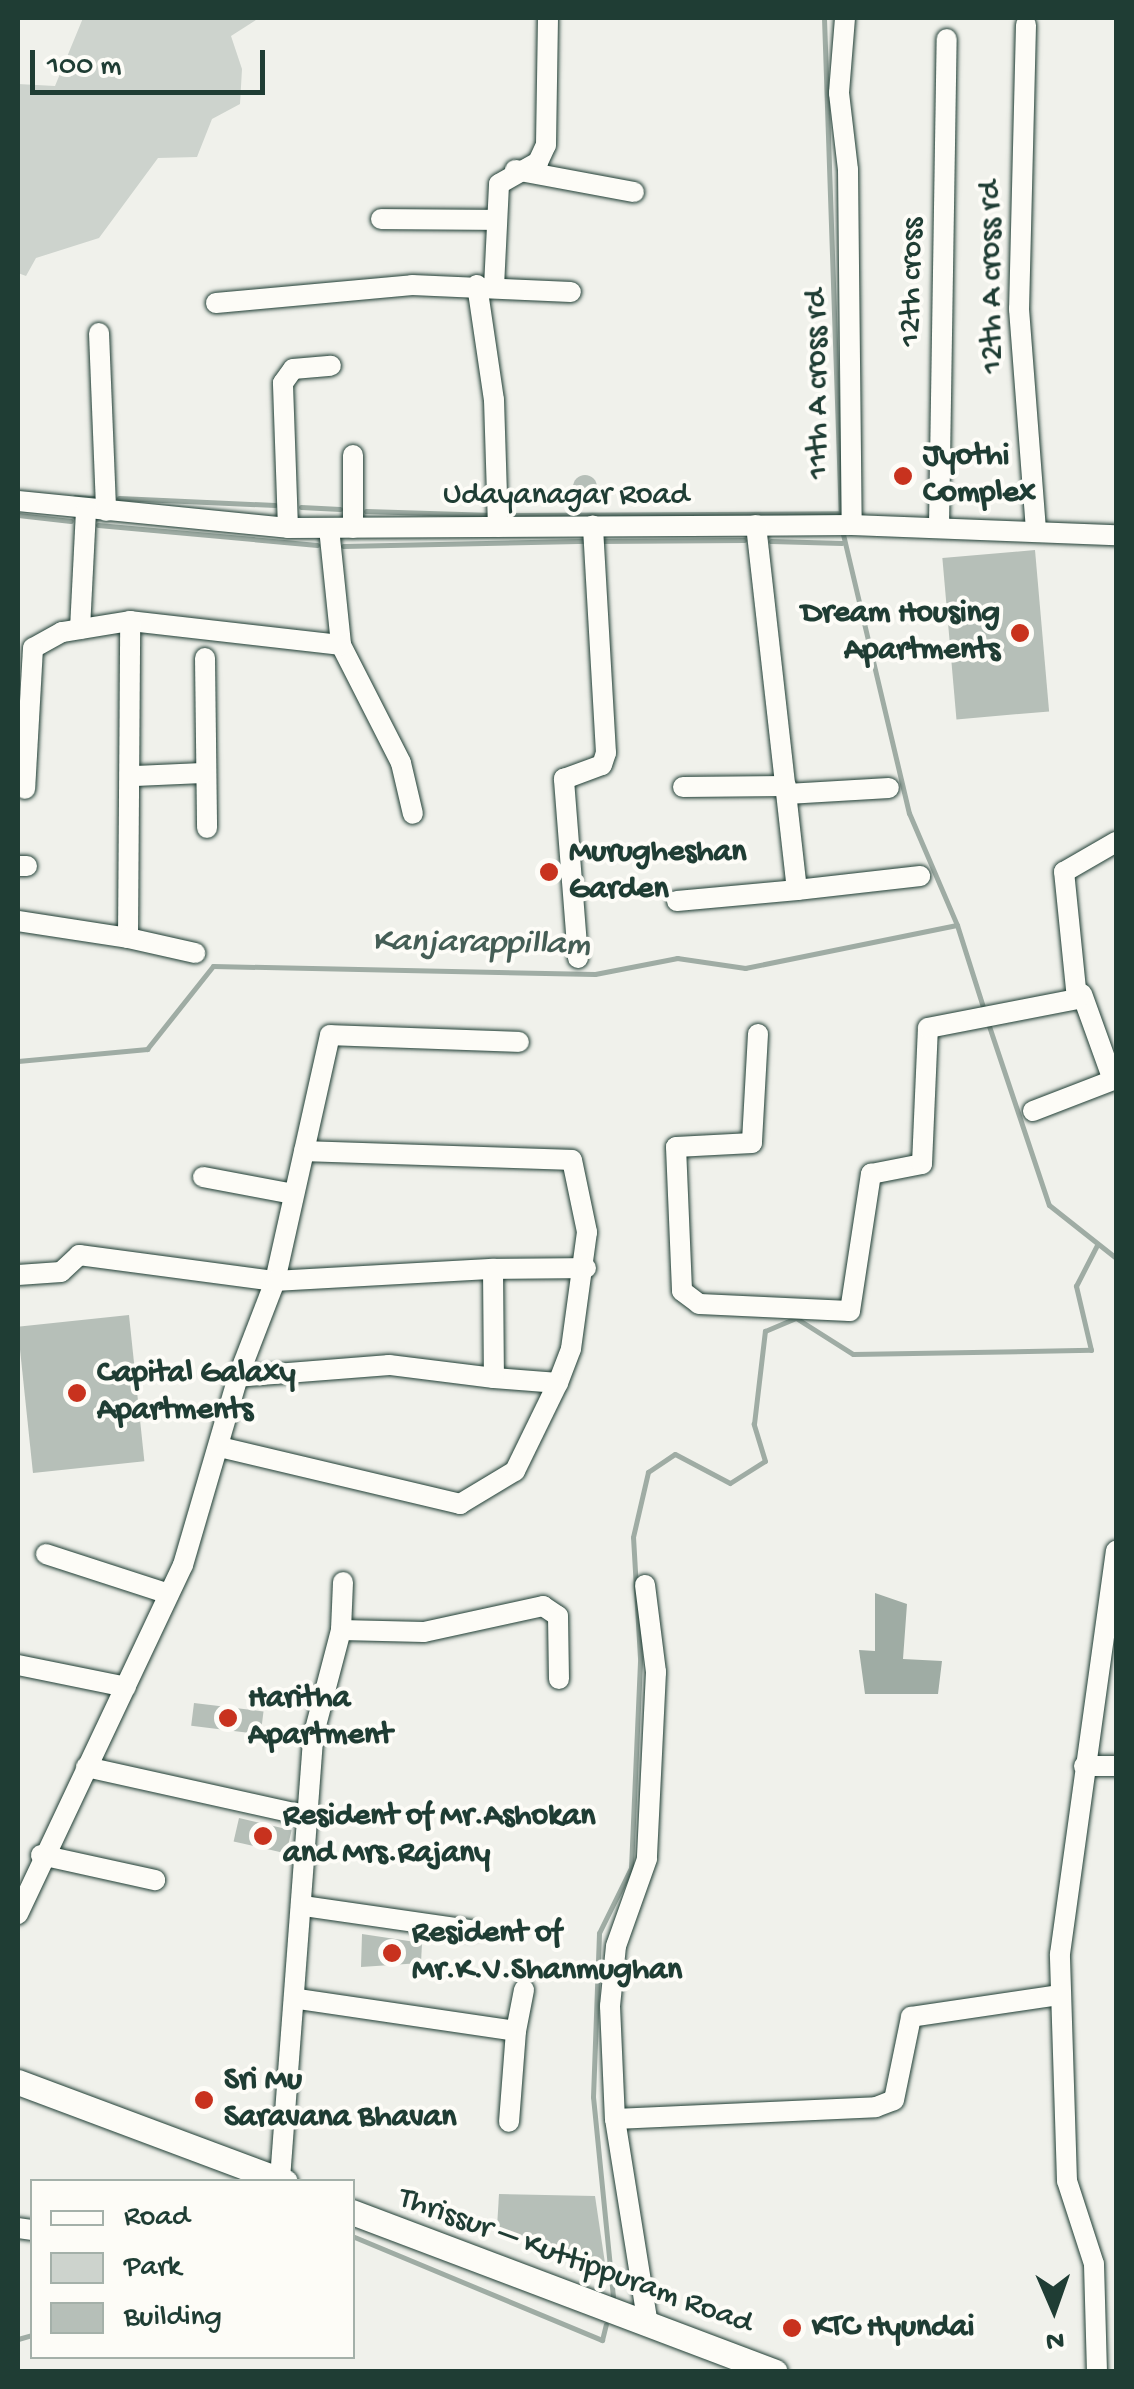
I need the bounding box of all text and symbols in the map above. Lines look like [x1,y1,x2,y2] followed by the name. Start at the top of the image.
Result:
[35,30,270,92] scale bar
[47,50,122,85] text: 100 m
[972,180,1014,374] street label: 12th A cross rd
[893,217,933,347] street label: 12th cross
[798,289,840,479] street label: 11th A cross rd
[923,439,1036,514] place label: Jyothi Complex
[892,465,914,487] marker: Jyothi Complex
[443,477,689,515] street label: Udayanagar Road
[801,596,1000,671] place label: Dream Housing Apartments
[1009,622,1031,644] marker: Dream Housing Apartments
[569,835,746,910] place label: Murugheshan Garden
[538,861,560,883] marker: Murugheshan Garden
[371,922,591,968] water label: Kanjarappillam
[97,1356,296,1431] place label: Capital Galaxy Apartments
[66,1382,88,1404] marker: Capital Galaxy Apartments
[248,1681,392,1756] place label: Haritha Apartment
[217,1707,239,1729] marker: Haritha Apartment
[283,1799,595,1874] place label: Resident of Mr.Ashokan and Mrs.Rajany
[252,1825,274,1847] marker: Resident of Mr.Ashokan and Mrs.Rajany
[412,1916,682,1991] place label: Resident of Mr.K.V.Shanmughan
[381,1942,403,1964] marker: Resident of Mr.K.V.Shanmughan
[224,2063,457,2138] place label: Sri Mu Saravana Bhavan
[193,2089,215,2111] marker: Sri Mu Saravana Bhavan
[30,2179,355,2359] legend
[393,2180,757,2344] street label: Thrissur – Kuttippuram Road
[124,2201,190,2236] text: Road
[124,2251,181,2286] text: Park
[1004,2259,1104,2359] north arrow
[124,2301,222,2336] text: Building
[812,2309,975,2347] place label: KTC Hyundai
[781,2317,803,2339] marker: KTC Hyundai
[1045,2323,1065,2356] text: N

